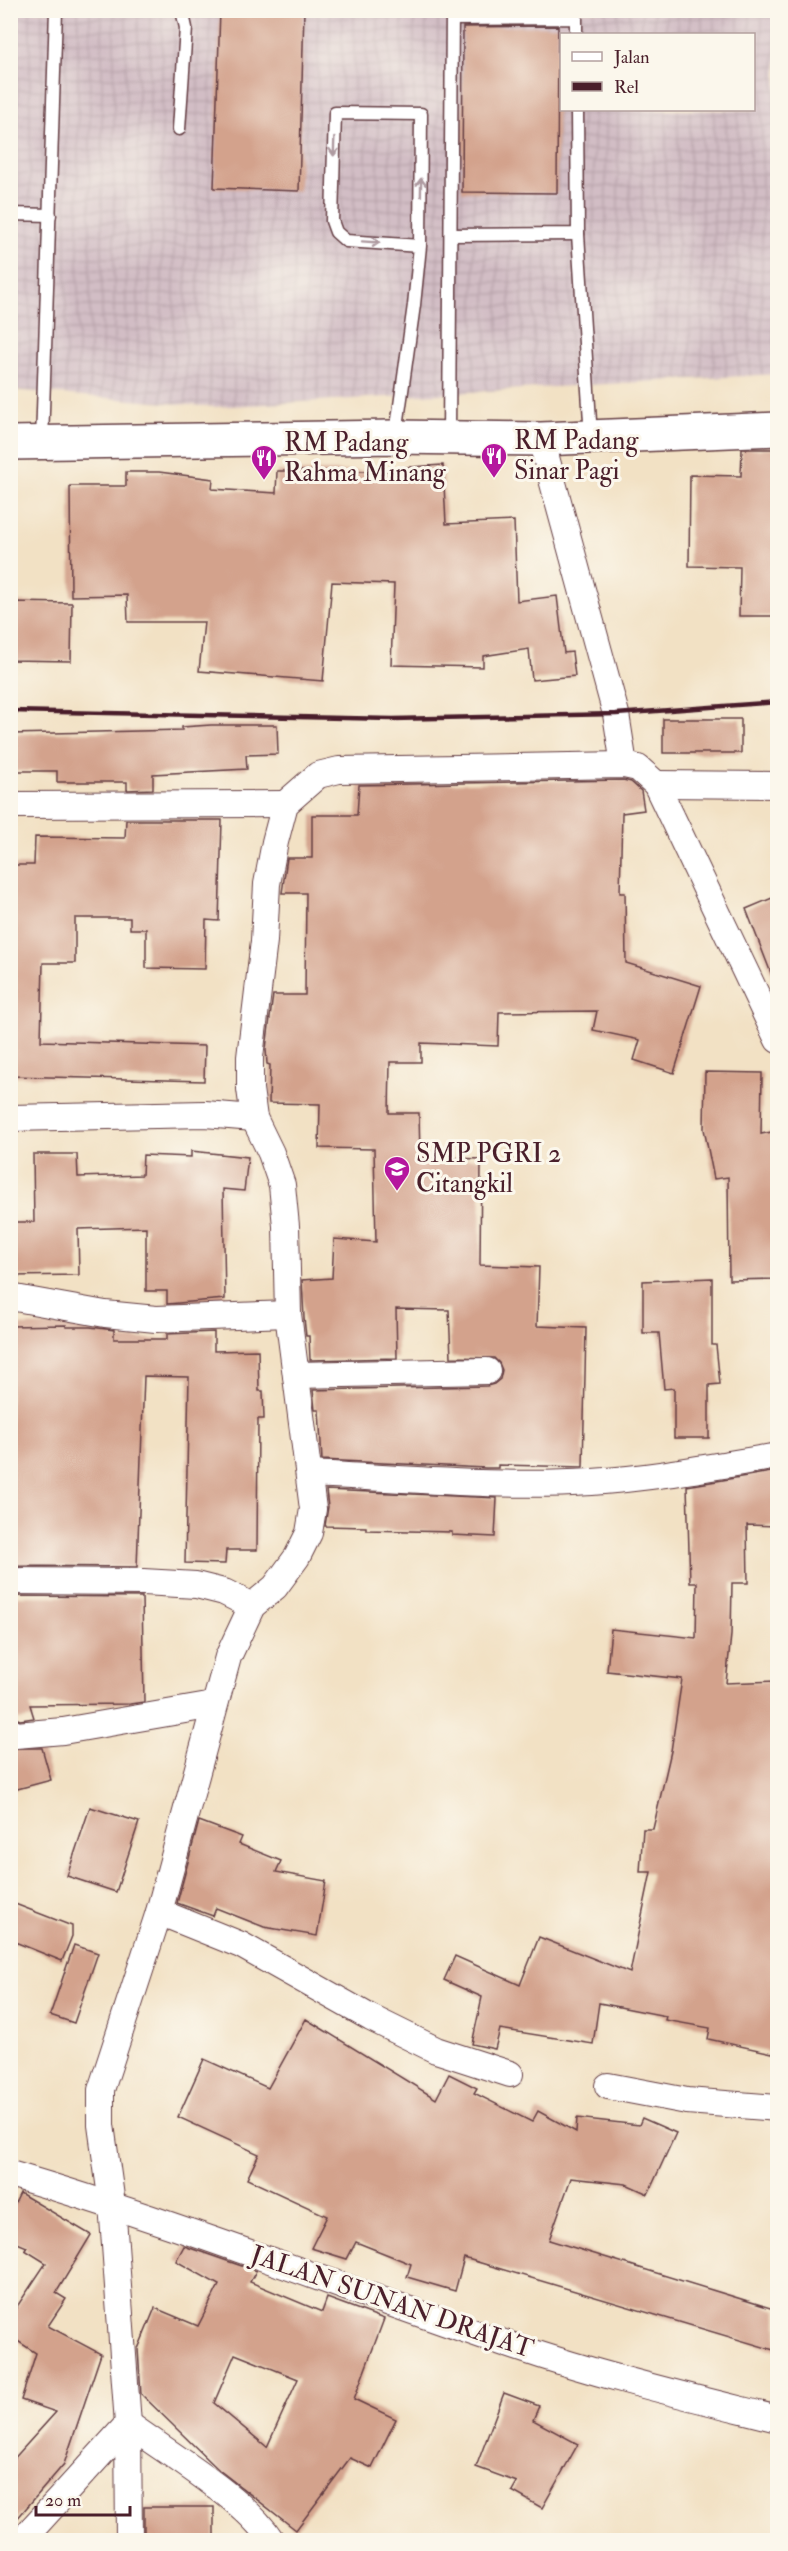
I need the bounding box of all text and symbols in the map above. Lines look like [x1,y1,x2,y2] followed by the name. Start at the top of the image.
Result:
[560,33,755,111] legend
[613,46,650,69] text: Jalan
[614,76,639,99] text: Rel
[328,137,339,157] one-way arrow
[415,178,426,198] one-way arrow
[360,237,380,248] one-way arrow
[514,425,639,487] place label: RM Padang Sinar Pagi
[284,427,447,489] place label: RM Padang Rahma Minang
[479,441,509,479] restaurant icon: RM Padang Sinar Pagi
[249,443,279,481] restaurant icon: RM Padang Rahma Minang
[416,1138,561,1200] place label: SMP PGRI 2 Citangkil
[382,1154,412,1192] school or university icon: SMP PGRI 2 Citangkil
[245,2238,538,2365] street label: JALAN SUNAN DRAJAT
[36,2479,130,2517] scale bar
[45,2489,81,2512] text: 20 m

